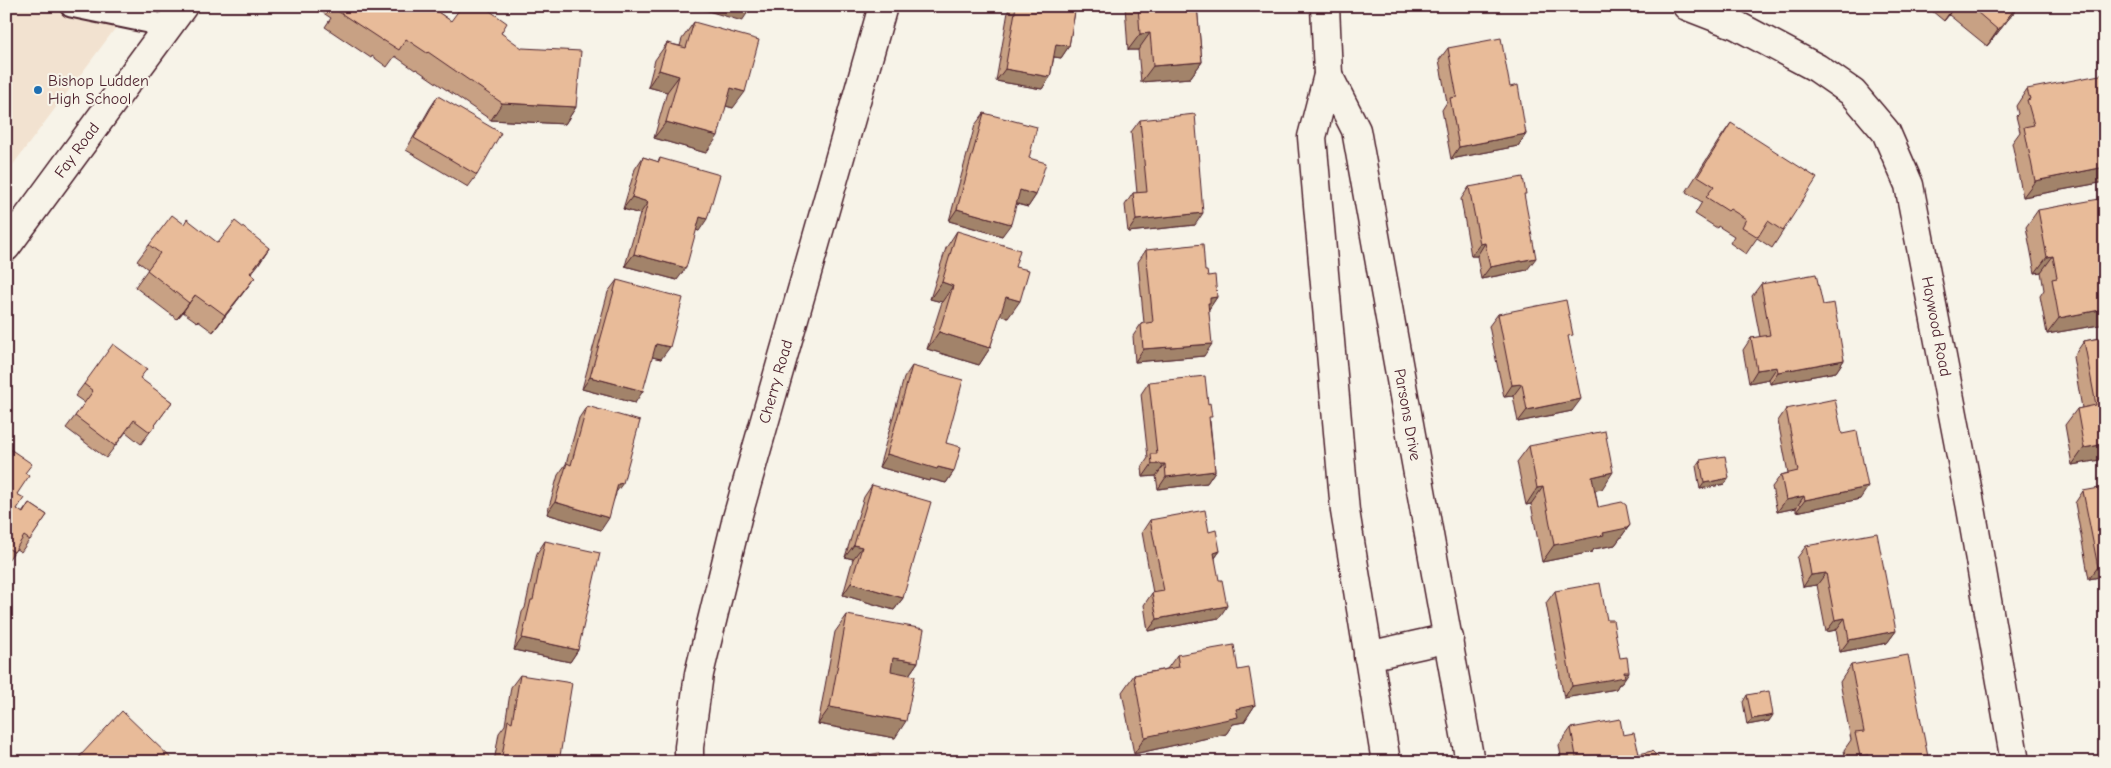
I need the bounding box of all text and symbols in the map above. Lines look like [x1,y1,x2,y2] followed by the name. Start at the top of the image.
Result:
[48,72,149,108] place label: Bishop Ludden High School
[32,84,44,96] marker: Bishop Ludden High School
[51,119,103,181] street label: Fay Road
[1918,275,1955,378] street label: Haywood Road
[755,338,796,426] street label: Cherry Road
[1390,367,1424,462] street label: Parsons Drive

